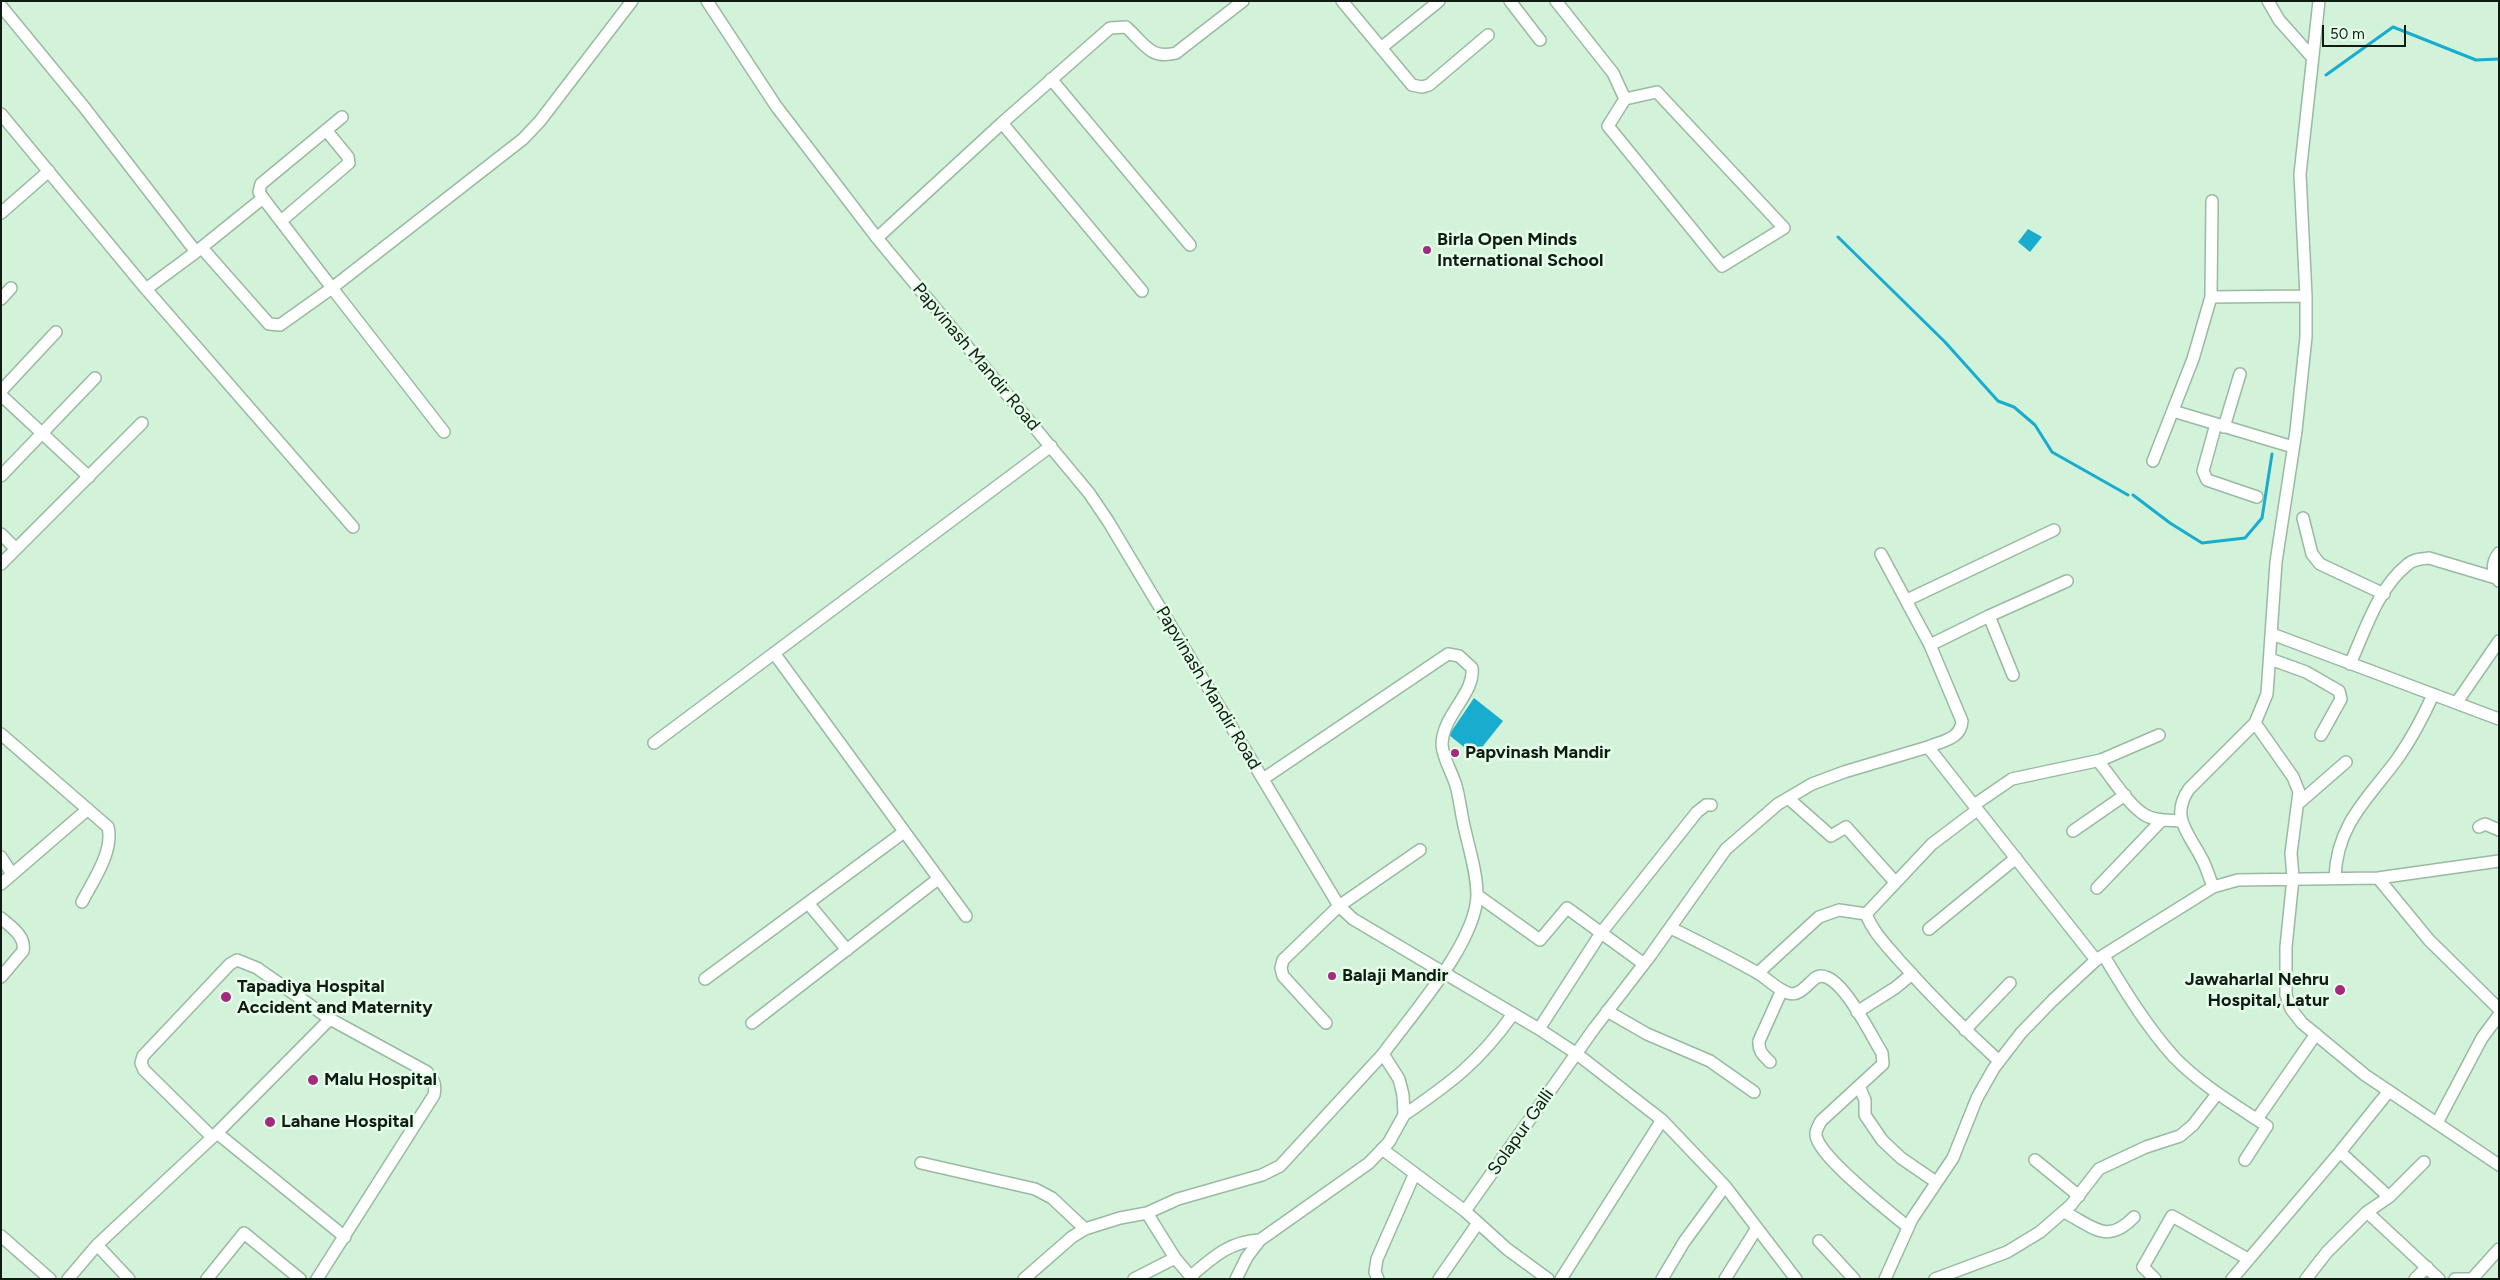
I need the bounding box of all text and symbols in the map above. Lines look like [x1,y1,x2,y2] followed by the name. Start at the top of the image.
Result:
[2325,15,2409,47] scale bar
[2330,25,2365,43] text: 50 m
[1437,229,1603,272] place label: Birla Open Minds International School
[1421,244,1433,256] marker: Birla Open Minds International School
[908,279,1044,435] street label: Papvinash Mandir Road
[1151,602,1265,774] street label: Papvinash Mandir Road
[1465,742,1611,764] place label: Papvinash Mandir
[1449,747,1461,759] marker: Papvinash Mandir
[1342,965,1448,987] place label: Balaji Mandir
[2185,969,2329,1012] place label: Jawaharlal Nehru Hospital, Latur
[1326,970,1338,982] marker: Balaji Mandir
[237,976,433,1019] place label: Tapadiya Hospital Accident and Maternity
[2333,983,2347,997] marker: Jawaharlal Nehru Hospital, Latur
[219,990,233,1004] marker: Tapadiya Hospital Accident and Maternity
[324,1069,437,1091] place label: Malu Hospital
[306,1073,320,1087] marker: Malu Hospital
[1483,1085,1559,1179] street label: Solapur Galli
[281,1111,414,1133] place label: Lahane Hospital
[263,1115,277,1129] marker: Lahane Hospital

